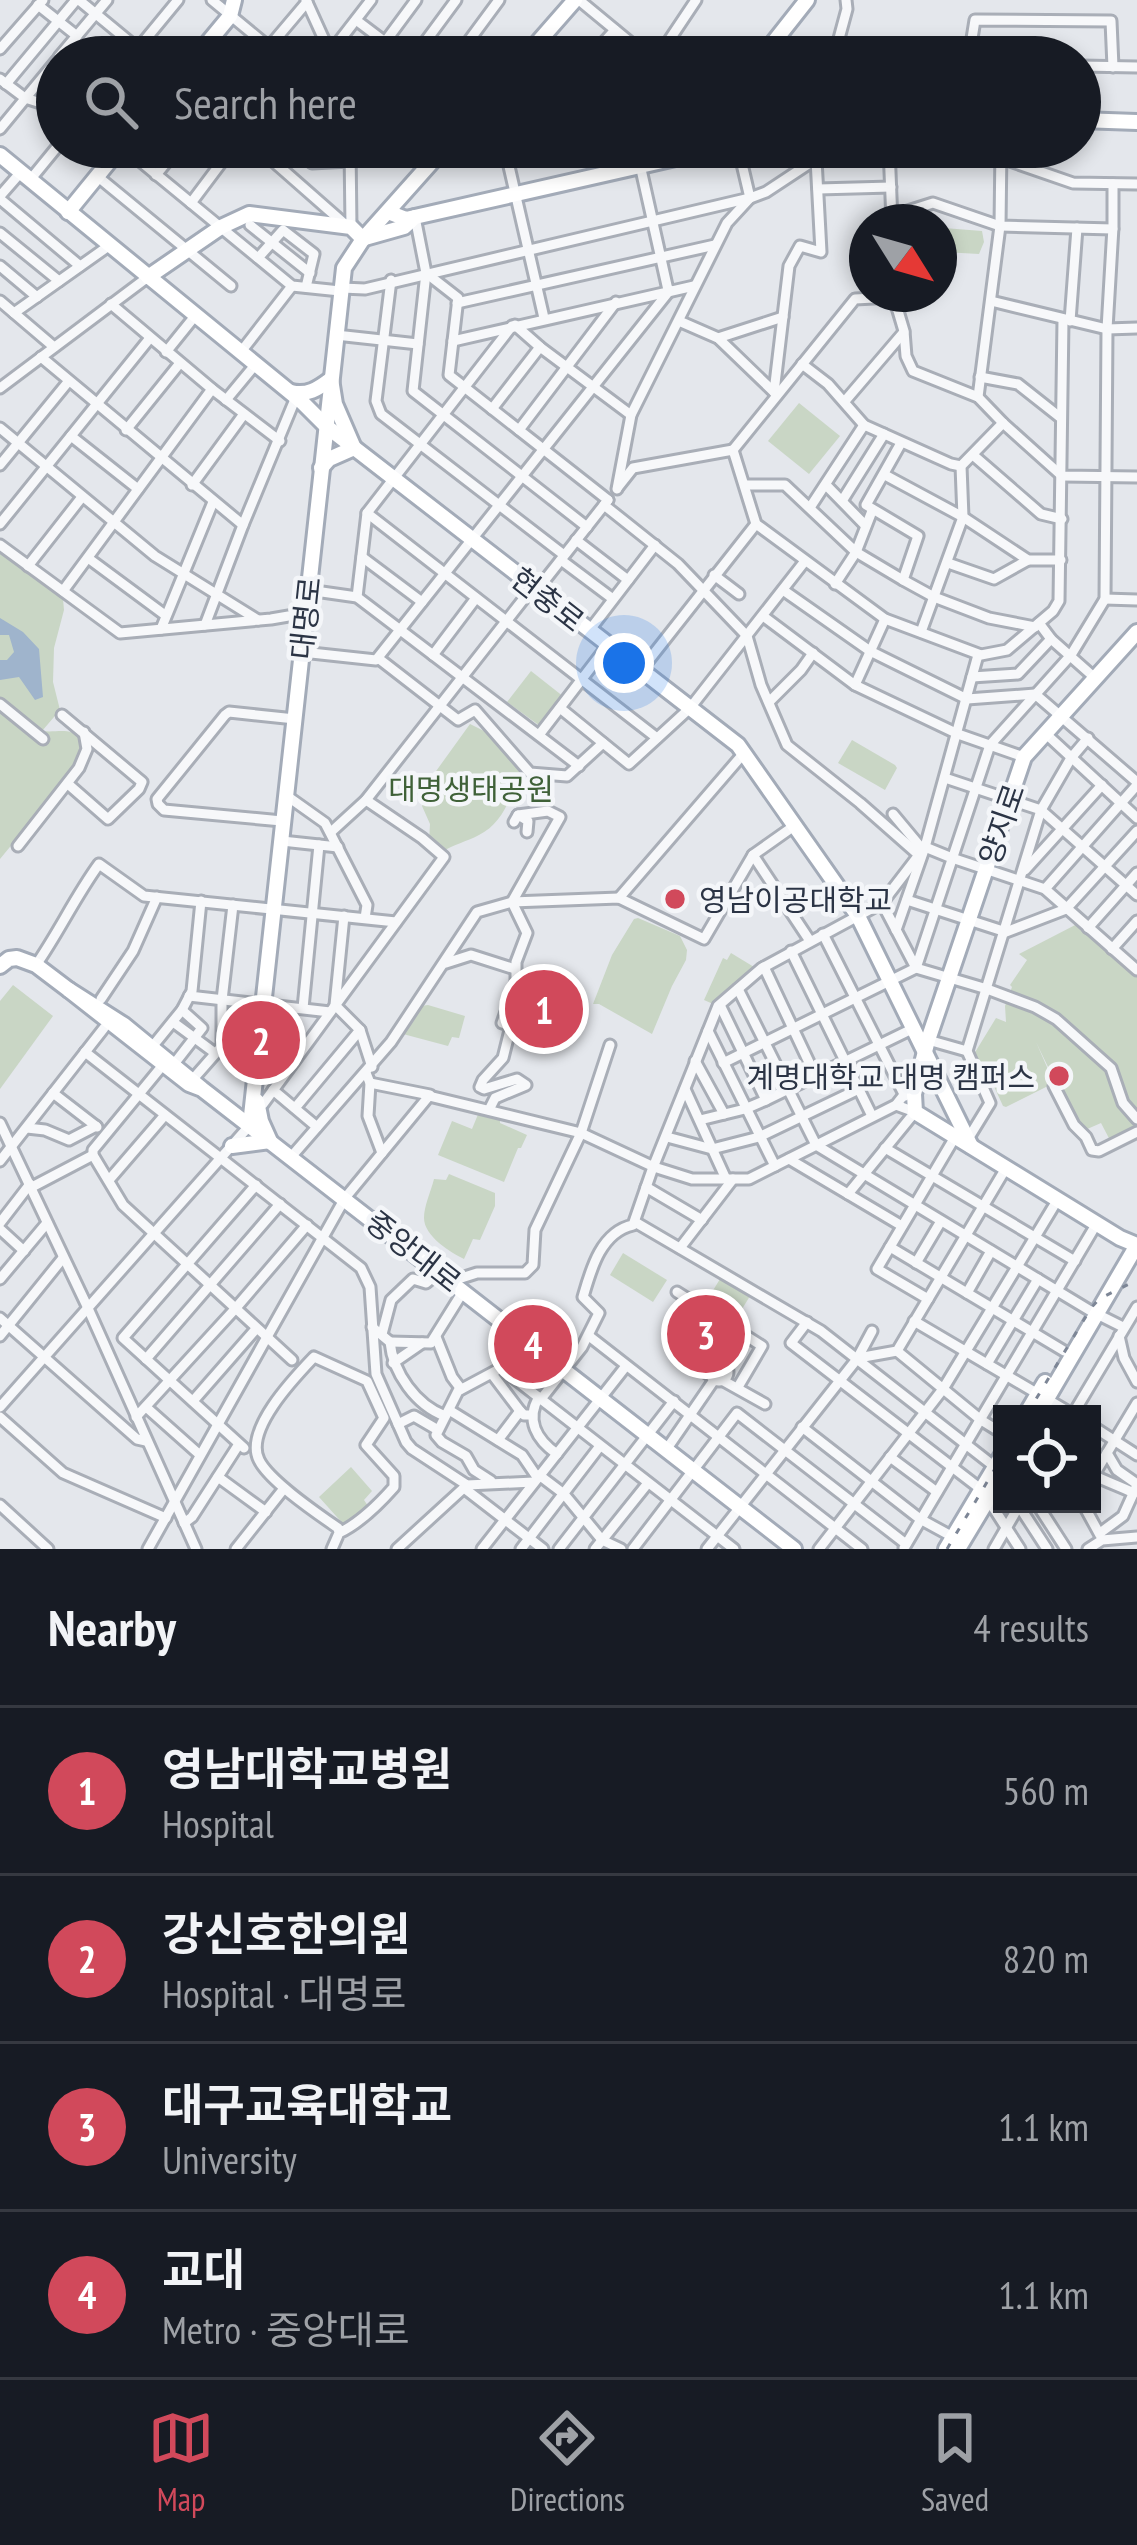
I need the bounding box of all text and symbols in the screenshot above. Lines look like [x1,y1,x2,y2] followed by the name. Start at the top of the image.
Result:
[36,36,1101,168] search box
[78,69,144,135] icon: search
[174,73,357,131] text: Search here
[849,204,957,312] north arrow
[503,558,593,640] street label: 현충로
[281,575,329,661] street label: 대명로
[594,633,654,693] your location
[388,769,554,808] park label: 대명생태공원
[969,779,1033,869] street label: 양지로
[699,880,892,919] place label: 영남이공대학교
[662,886,688,912] marker: 영남이공대학교
[505,964,583,1054] pin: 1
[222,995,300,1085] pin: 2
[746,1057,1035,1096] place label: 계명대학교 대명 캠퍼스
[1046,1063,1072,1089] marker: 계명대학교 대명 캠퍼스
[358,1202,470,1300] street label: 중앙대로
[667,1289,745,1379] pin: 3
[494,1299,572,1389] pin: 4
[993,1405,1101,1513] map controls
[993,1405,1101,1513] button: locate
[48,1594,176,1660] text: Nearby
[973,1602,1089,1653] text: 4 results
[162,1739,452,1797] text: 영남대학교병원
[78,1765,96,1816] text: 1
[1003,1765,1089,1816] text: 560 m
[162,1798,274,1849] text: Hospital
[162,1904,410,1962] text: 강신호한의원
[78,1933,96,1984] text: 2
[1003,1933,1089,1984] text: 820 m
[162,1968,406,2019] text: Hospital · 대명로
[162,2075,452,2133] text: 대구교육대학교
[78,2101,96,2152] text: 3
[998,2101,1089,2152] text: 1.1 km
[162,2134,297,2185] text: University
[162,2240,245,2298] text: 교대
[78,2269,96,2320] text: 4
[998,2269,1089,2320] text: 1.1 km
[162,2304,410,2355] text: Metro · 중앙대로
[148,2405,214,2520] tab: Map
[510,2405,625,2520] tab: Directions
[921,2405,989,2520] tab: Saved

